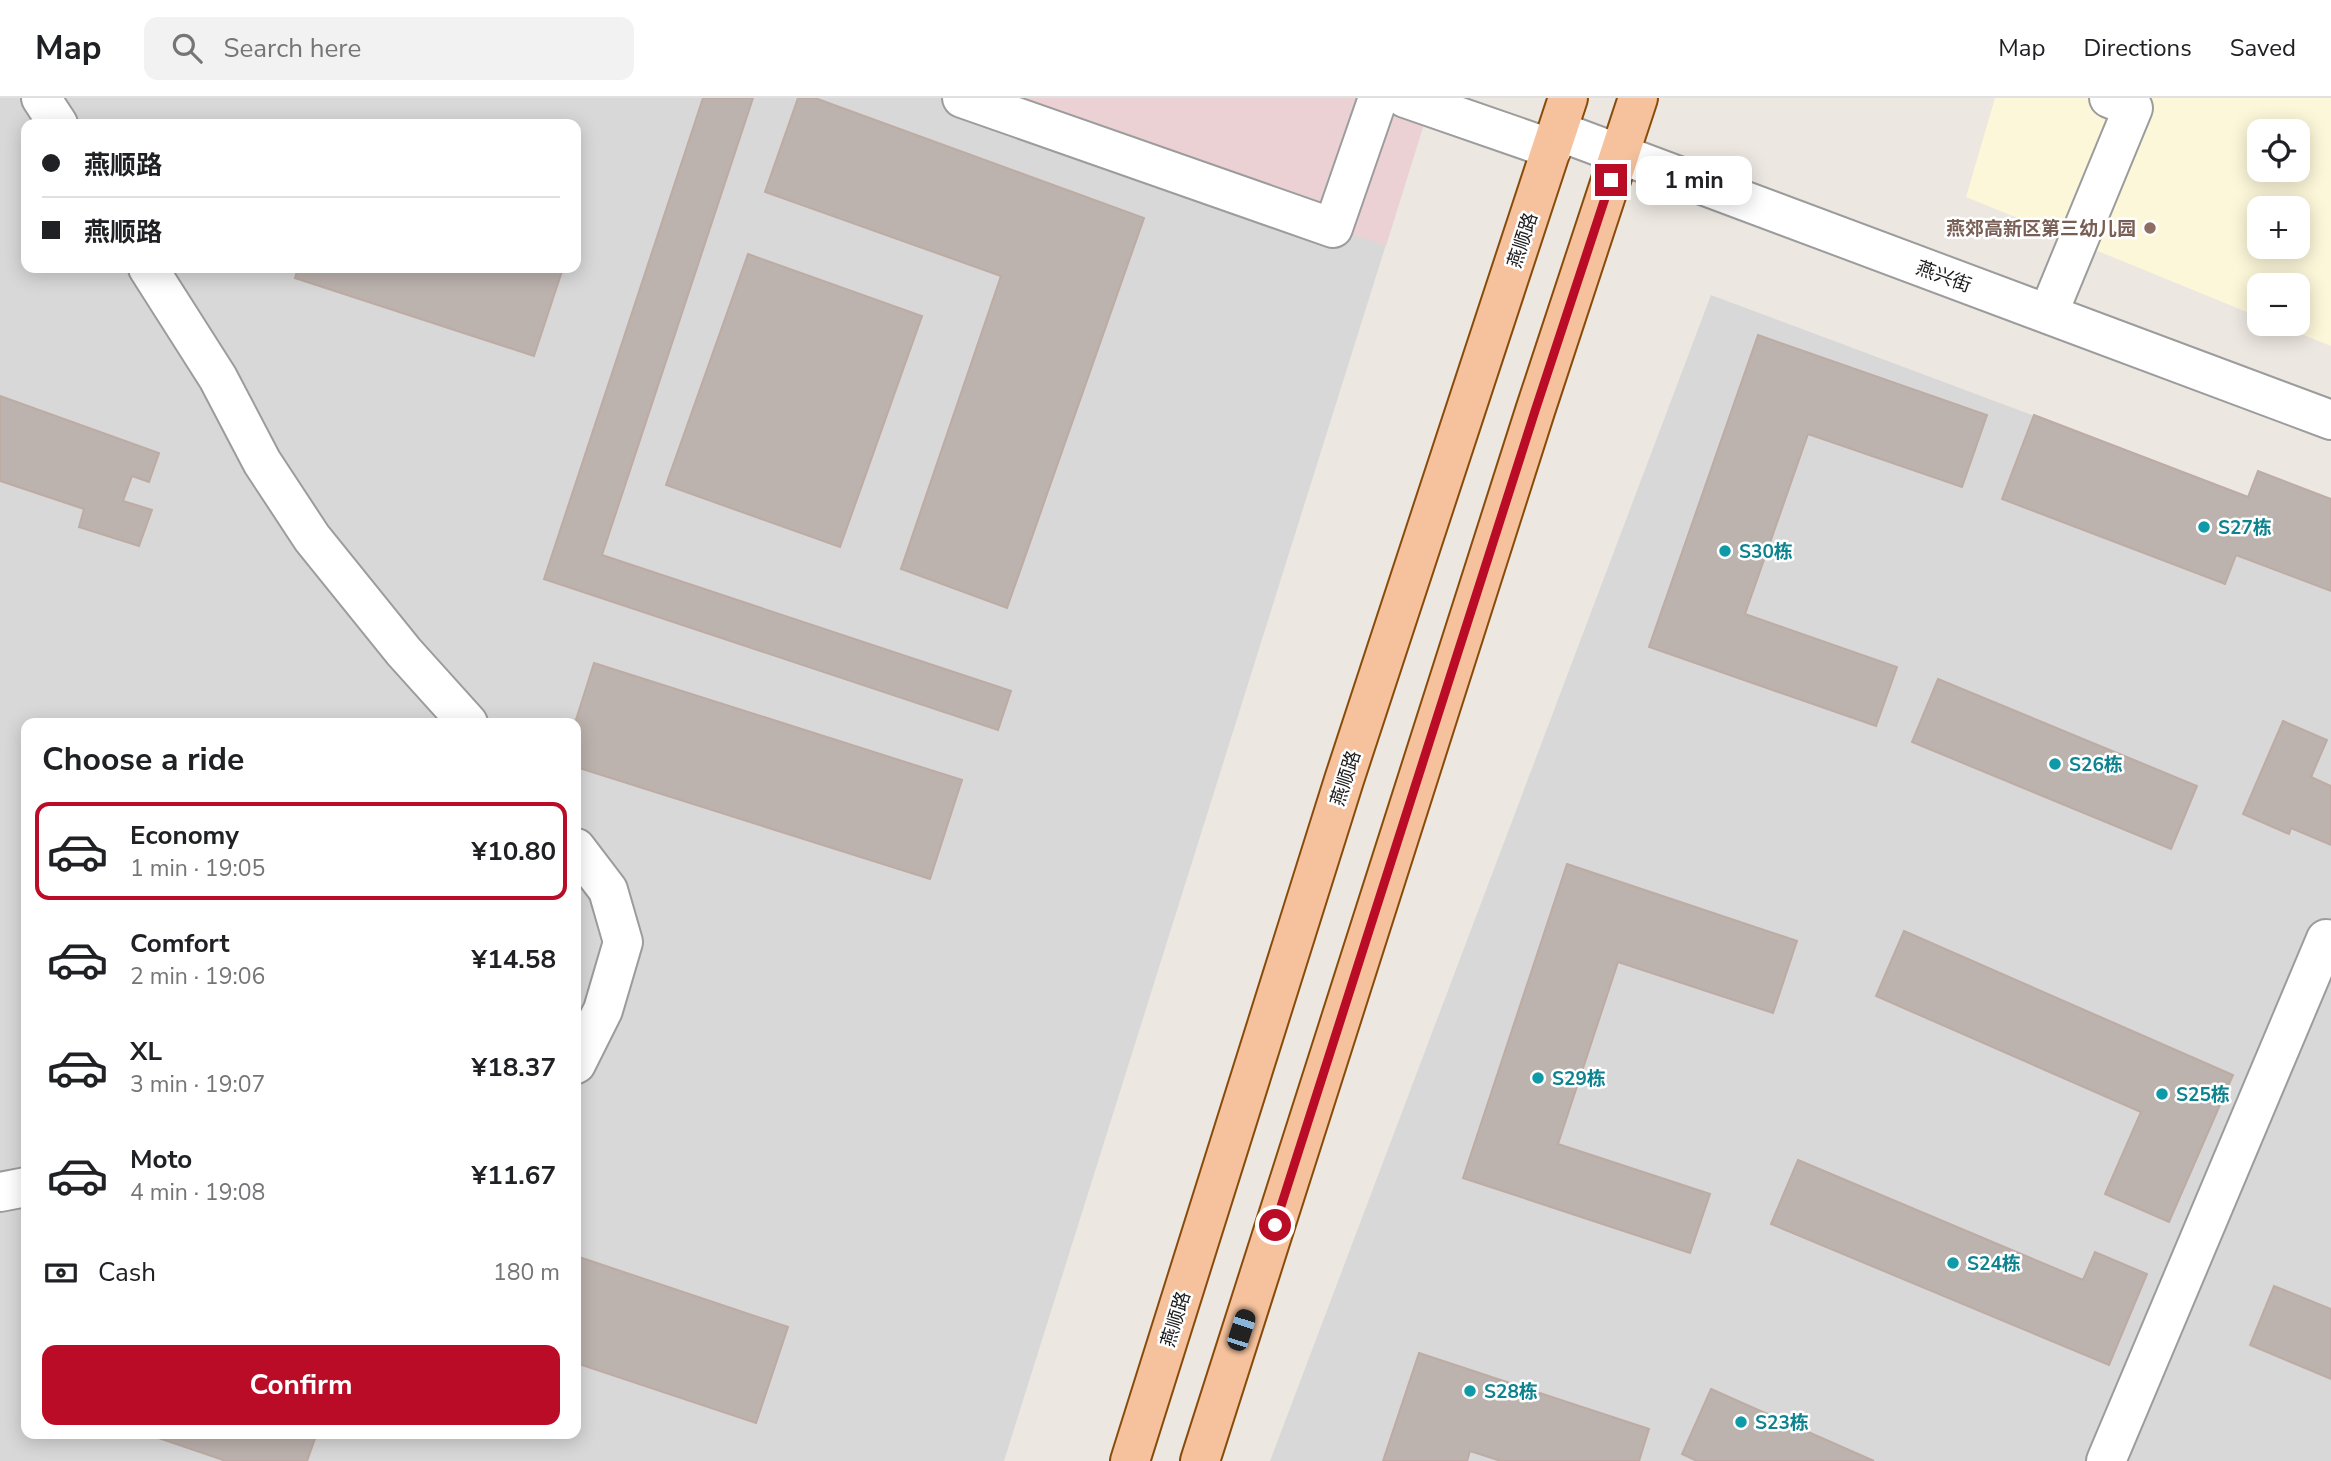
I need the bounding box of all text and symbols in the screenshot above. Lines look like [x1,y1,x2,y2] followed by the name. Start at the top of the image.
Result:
[144,17,634,80] search box
[35,26,102,71] text: Map
[168,29,206,67] icon: search
[224,31,361,66] text: Search here
[1998,32,2045,64] text: Map
[2083,32,2192,64] text: Directions
[2230,32,2296,64] text: Saved
[2247,119,2310,336] map controls
[2247,119,2310,182] button: locate
[84,148,162,183] text: 燕顺路
[1636,155,1751,204] callout: 1 min
[1595,164,1627,196] route end
[1664,165,1724,196] text: 1 min
[2247,196,2310,259] button: +
[1502,209,1544,271] street label: 燕顺路
[84,215,162,250] text: 燕顺路
[1946,216,2136,242] place label: 燕郊高新区第三幼儿园
[2142,220,2158,236] marker: 燕郊高新区第三幼儿园
[1912,255,1975,299] street label: 燕兴街
[2247,273,2310,336] button: −
[2218,515,2272,541] place label: S27栋
[2196,519,2212,535] marker: S27栋
[1739,539,1793,565] place label: S30栋
[1717,543,1733,559] marker: S30栋
[42,738,244,781] text: Choose a ride
[1325,747,1367,809] street label: 燕顺路
[2069,752,2123,778] place label: S26栋
[2047,756,2063,772] marker: S26栋
[130,818,239,853] text: Economy
[46,820,109,883] icon: car
[472,834,556,869] text: ¥10.80
[130,853,265,884] text: 1 min · 19:05
[130,926,230,961] text: Comfort
[46,928,109,991] icon: car
[472,942,556,977] text: ¥14.58
[130,961,265,992] text: 2 min · 19:06
[130,1034,162,1069] text: XL
[46,1036,109,1099] icon: car
[472,1050,556,1085] text: ¥18.37
[1552,1066,1606,1092] place label: S29栋
[130,1069,265,1100] text: 3 min · 19:07
[1530,1070,1546,1086] marker: S29栋
[2176,1082,2230,1108] place label: S25栋
[2154,1086,2170,1102] marker: S25栋
[130,1142,192,1177] text: Moto
[46,1144,109,1207] icon: car
[472,1158,556,1193] text: ¥11.67
[130,1177,265,1208] text: 4 min · 19:08
[1259,1209,1291,1241] route start
[1967,1251,2021,1277] place label: S24栋
[42,1254,80,1292] icon: cash
[98,1255,156,1290] text: Cash
[1945,1255,1961,1271] marker: S24栋
[493,1257,560,1288] text: 180 m
[1155,1288,1197,1350] street label: 燕顺路
[1225,1307,1258,1353] car
[42,1345,560,1425] button: Confirm
[1484,1379,1538,1405] place label: S28栋
[1462,1383,1478,1399] marker: S28栋
[1755,1410,1809,1436] place label: S23栋
[1733,1414,1749,1430] marker: S23栋

